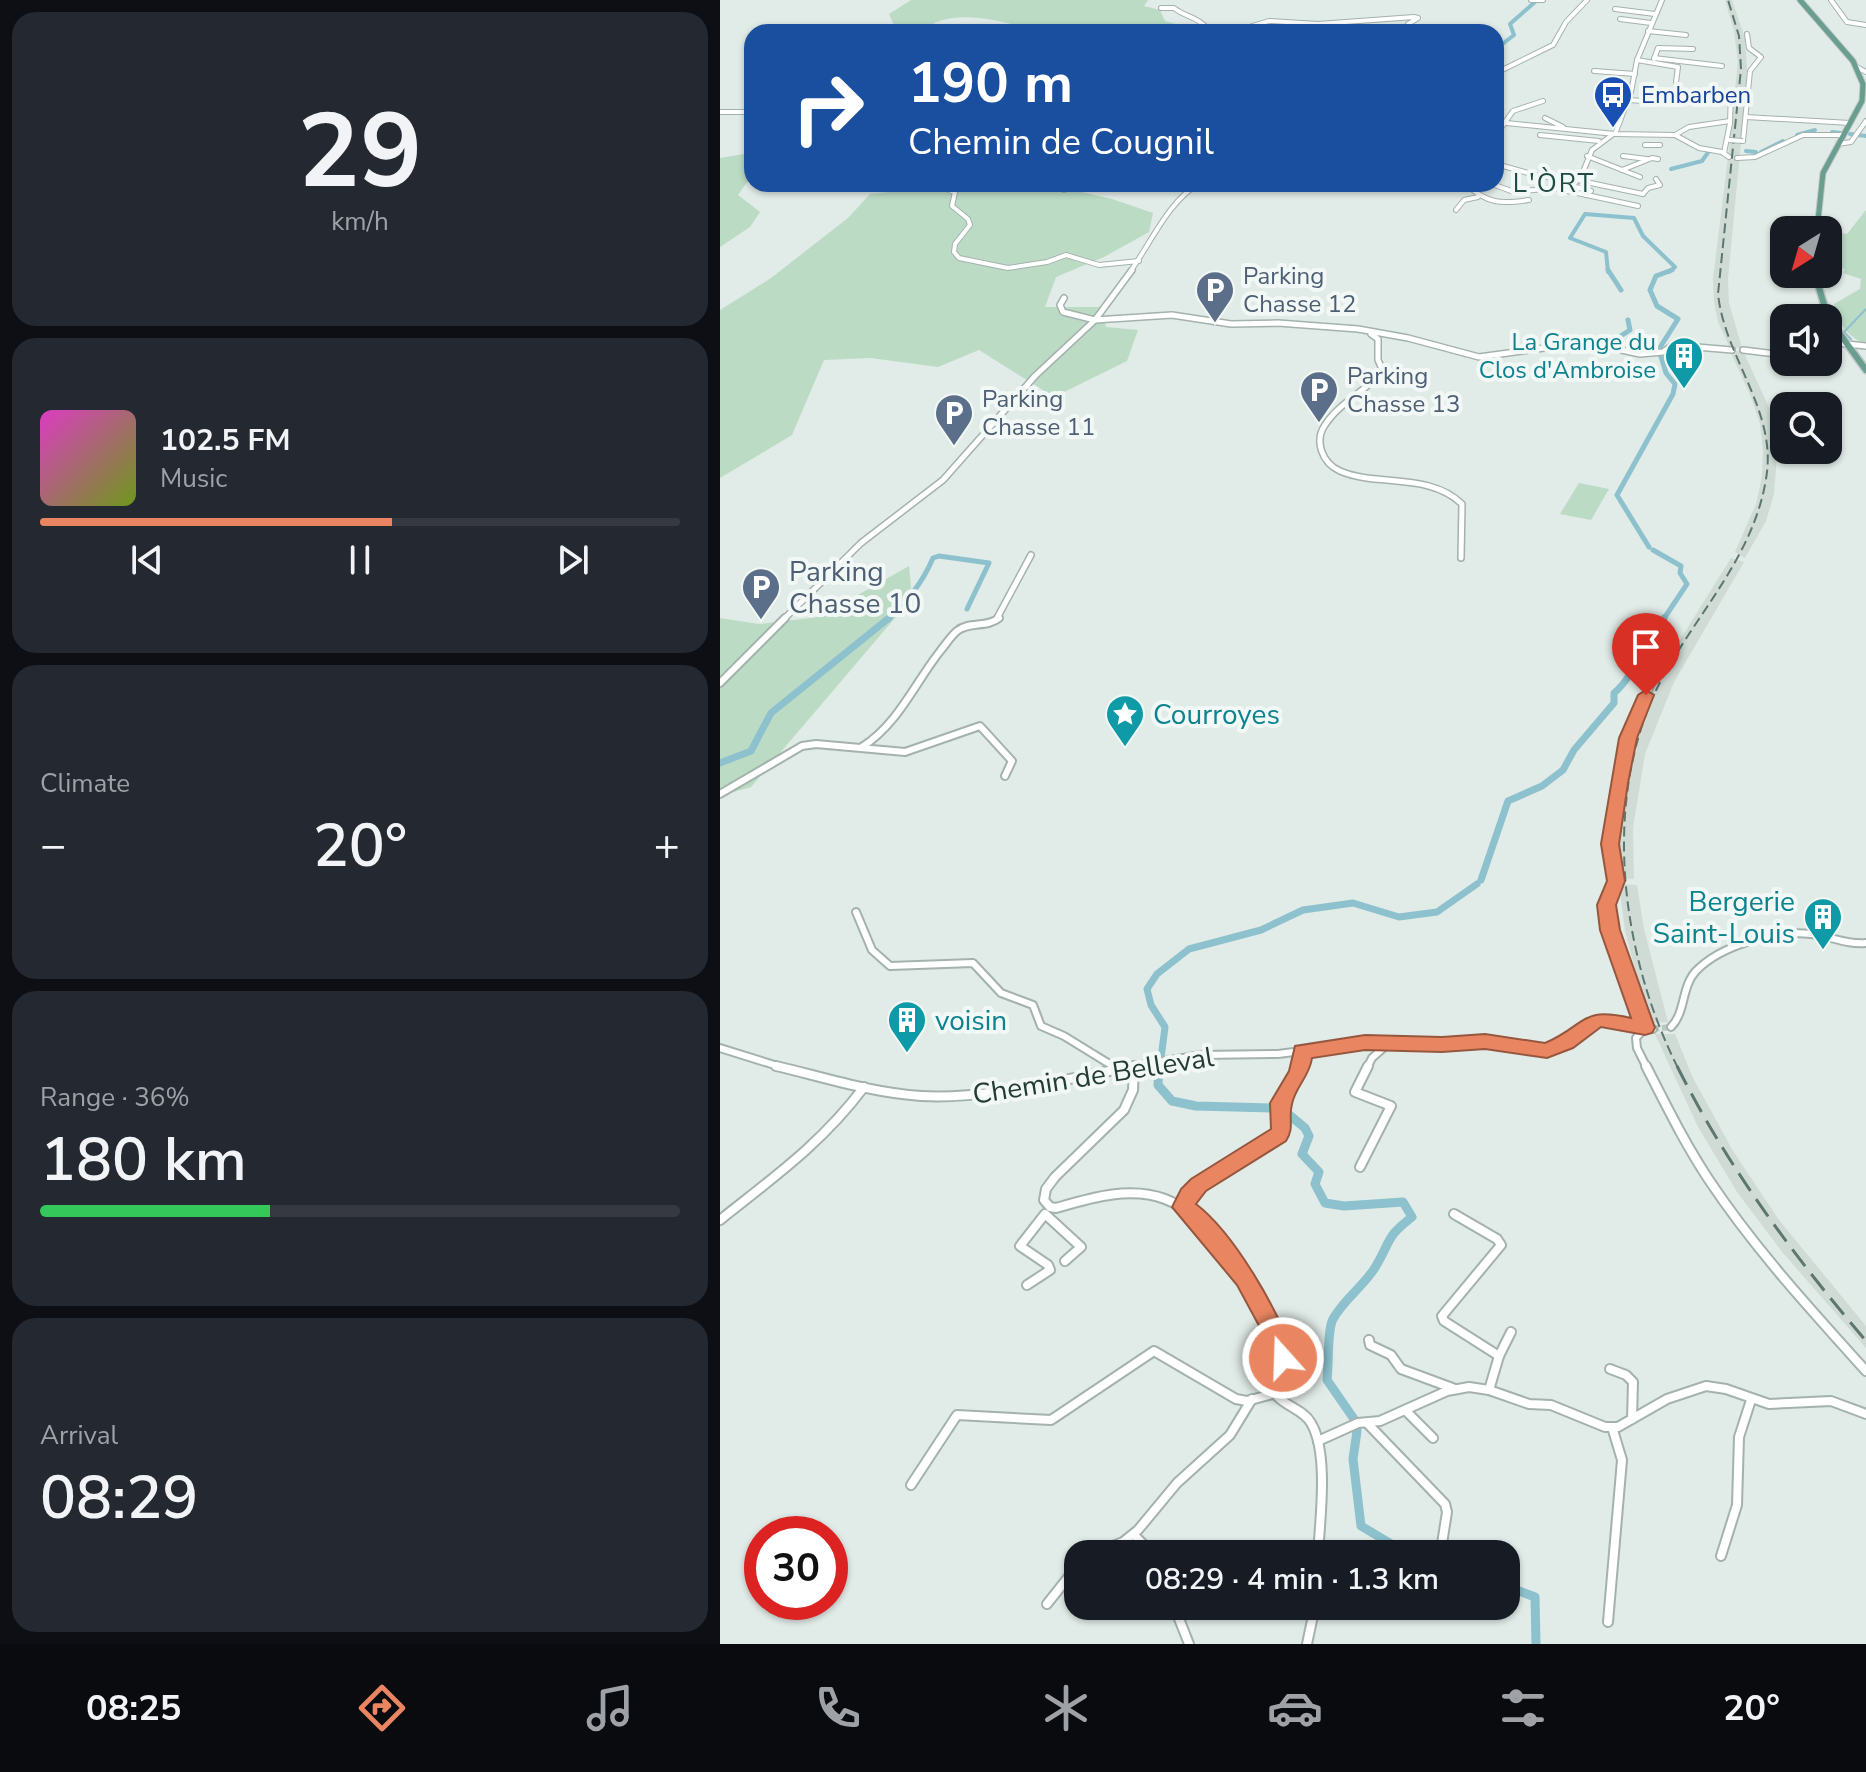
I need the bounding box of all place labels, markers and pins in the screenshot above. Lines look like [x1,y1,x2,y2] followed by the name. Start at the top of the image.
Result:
[1592,74,1634,129] bus stop icon: Embarben
[1641,79,1751,111] place label: Embarben
[1243,260,1356,320] place label: Parking Chasse 12
[1194,269,1236,324] parking icon: Parking Chasse 12
[1479,326,1656,386] place label: La Grange du Clos d'Ambroise
[1663,335,1705,390] building icon: La Grange du Clos d'Ambroise
[1347,360,1460,420] place label: Parking Chasse 13
[1298,369,1340,424] parking icon: Parking Chasse 13
[982,383,1095,443] place label: Parking Chasse 11
[933,392,975,447] parking icon: Parking Chasse 11
[789,553,921,623] place label: Parking Chasse 10
[740,566,782,621] parking icon: Parking Chasse 10
[1612,613,1680,695] pin
[1104,693,1146,748] place icon: Courroyes
[1153,696,1280,734] place label: Courroyes
[1653,883,1795,953] place label: Bergerie Saint-Louis
[1802,896,1844,951] building icon: Bergerie Saint-Louis
[886,999,928,1054] building icon: voisin
[935,1002,1007,1040] place label: voisin

